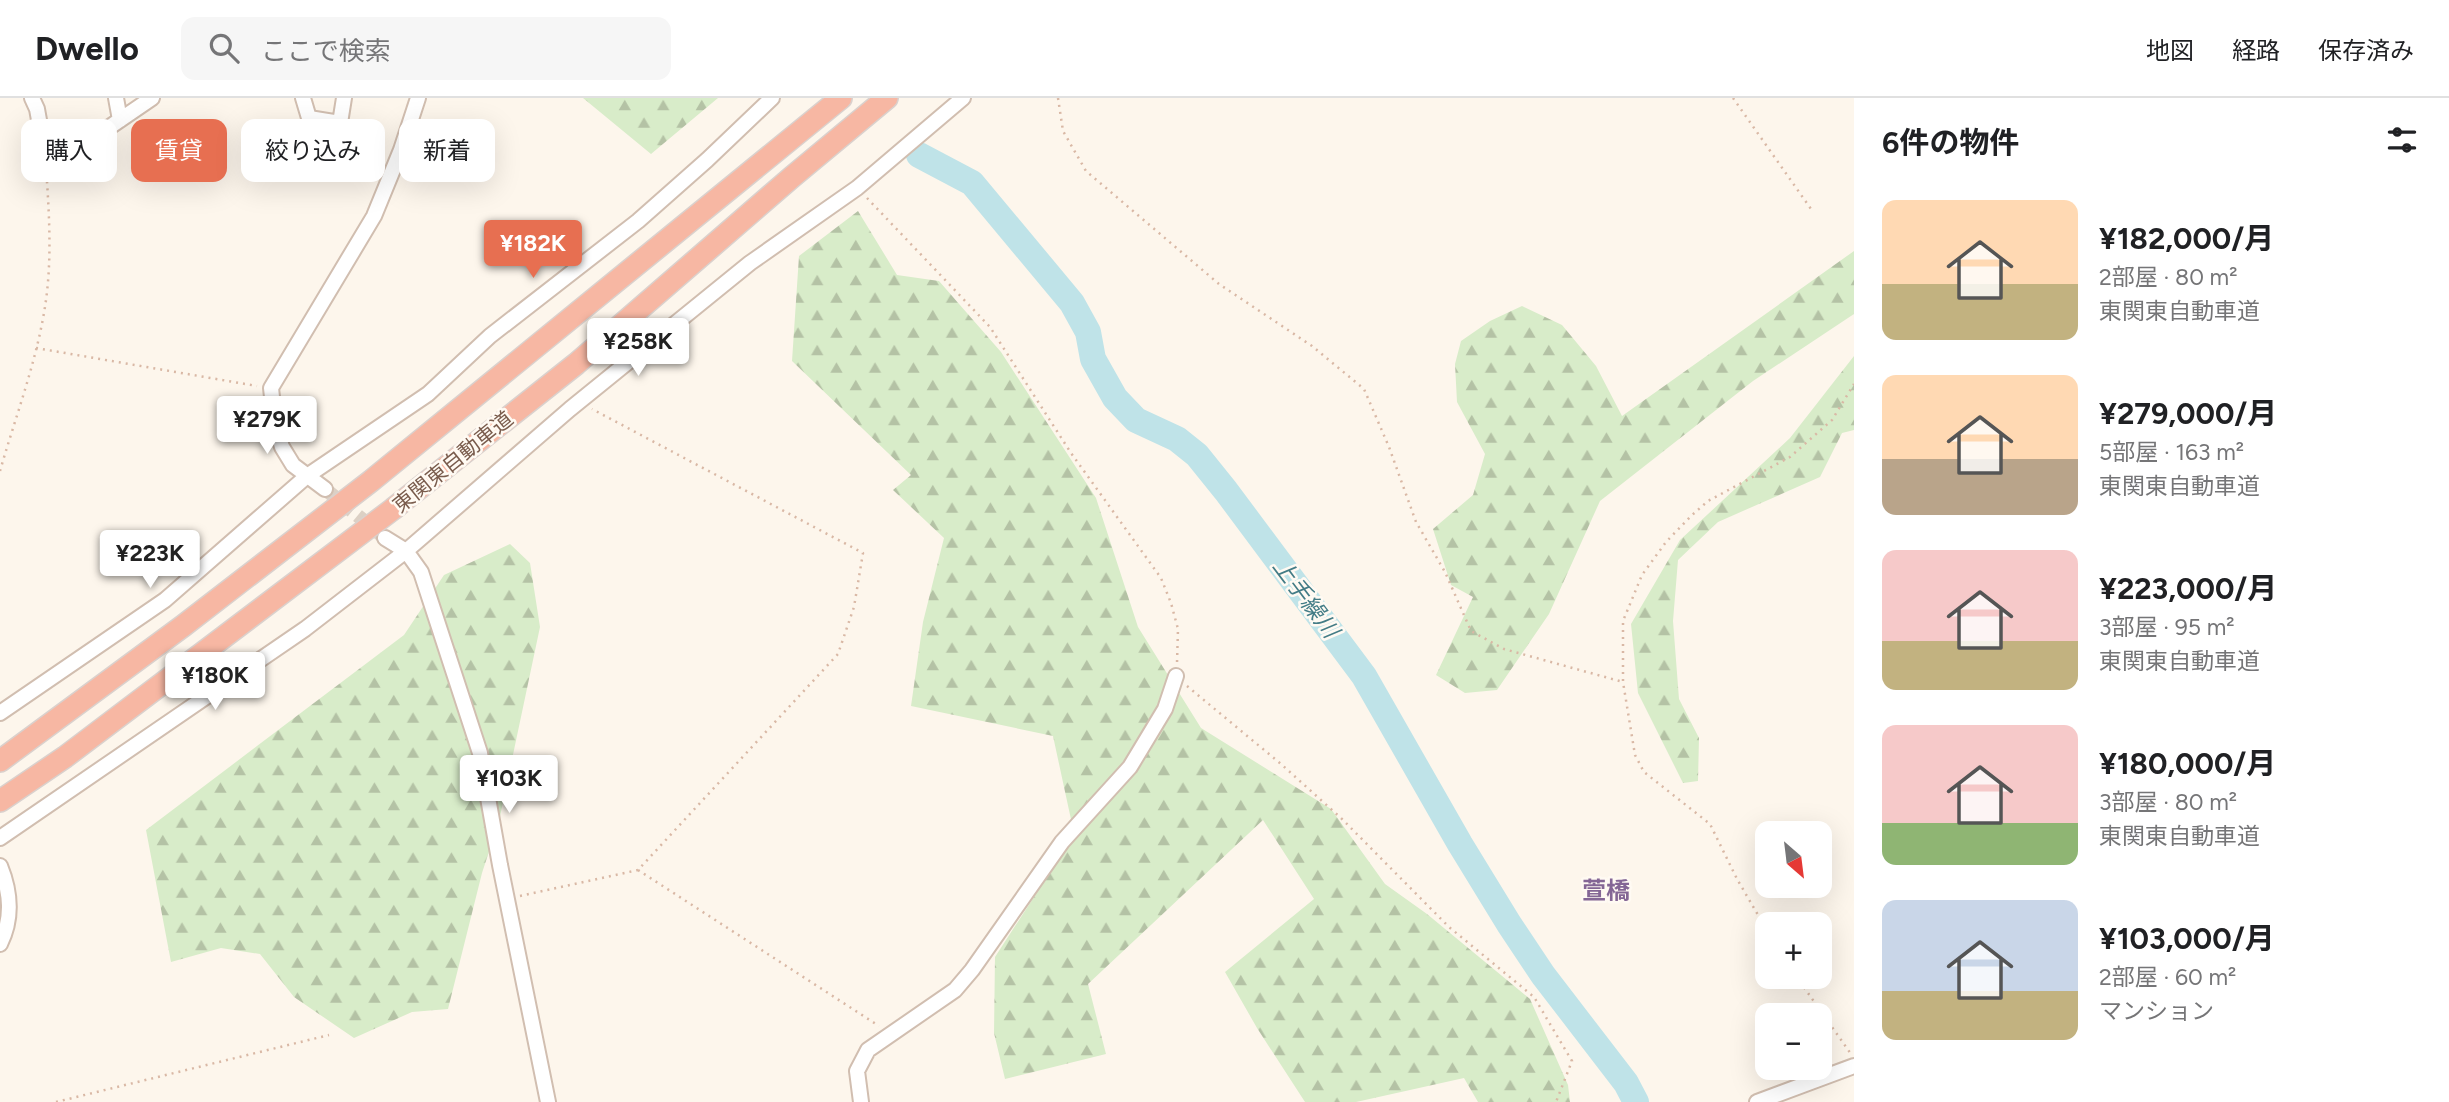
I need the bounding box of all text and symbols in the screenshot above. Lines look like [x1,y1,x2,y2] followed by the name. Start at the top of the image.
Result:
[181,17,671,80] search box
[35,29,139,68] text: Dwello
[205,29,243,67] icon: search
[261,35,391,67] text: ここで検索
[2146,36,2194,65] text: 地図
[2232,36,2280,65] text: 経路
[2318,36,2414,65] text: 保存済み
[21,119,117,182] chip: 購入
[131,119,227,182] chip: 賃貸
[241,119,385,182] chip: 絞り込み
[399,119,495,182] chip: 新着
[2383,121,2421,159] icon: filters
[1882,124,2019,161] text: 6件の物件
[484,220,582,280] pin: ¥182K
[2099,220,2274,257] text: ¥182,000/月
[1938,228,2022,312] icon: home
[500,229,566,257] text: ¥182K
[2099,263,2237,291] text: 2部屋 · 80 m²
[2099,297,2260,325] text: 東関東自動車道
[589,318,687,378] pin: ¥258K
[603,327,673,355] text: ¥258K
[2099,395,2277,432] text: ¥279,000/月
[218,396,316,456] pin: ¥279K
[1938,403,2022,487] icon: home
[233,405,301,433] text: ¥279K
[388,406,518,518] street label: 東関東自動車道
[2099,438,2244,466] text: 5部屋 · 163 m²
[2099,472,2260,500] text: 東関東自動車道
[101,531,199,590] pin: ¥223K
[116,539,184,567] text: ¥223K
[1267,553,1347,646] water label: 上手繰川
[2099,570,2277,607] text: ¥223,000/月
[1938,578,2022,662] icon: home
[2099,613,2235,641] text: 3部屋 · 95 m²
[2099,647,2260,675] text: 東関東自動車道
[166,652,264,712] pin: ¥180K
[181,661,249,689] text: ¥180K
[2099,745,2276,782] text: ¥180,000/月
[1938,753,2022,837] icon: home
[460,756,558,815] pin: ¥103K
[476,764,542,792] text: ¥103K
[2099,788,2237,816] text: 3部屋 · 80 m²
[1755,821,1832,898] north arrow
[1755,821,1832,1080] map controls
[2099,822,2260,850] text: 東関東自動車道
[1582,876,1630,905] district label: 萱橋
[1755,912,1832,989] button: +
[2099,920,2275,957] text: ¥103,000/月
[1938,928,2022,1012] icon: home
[2099,963,2236,991] text: 2部屋 · 60 m²
[2099,997,2214,1025] text: マンション
[1755,1003,1832,1080] button: −

